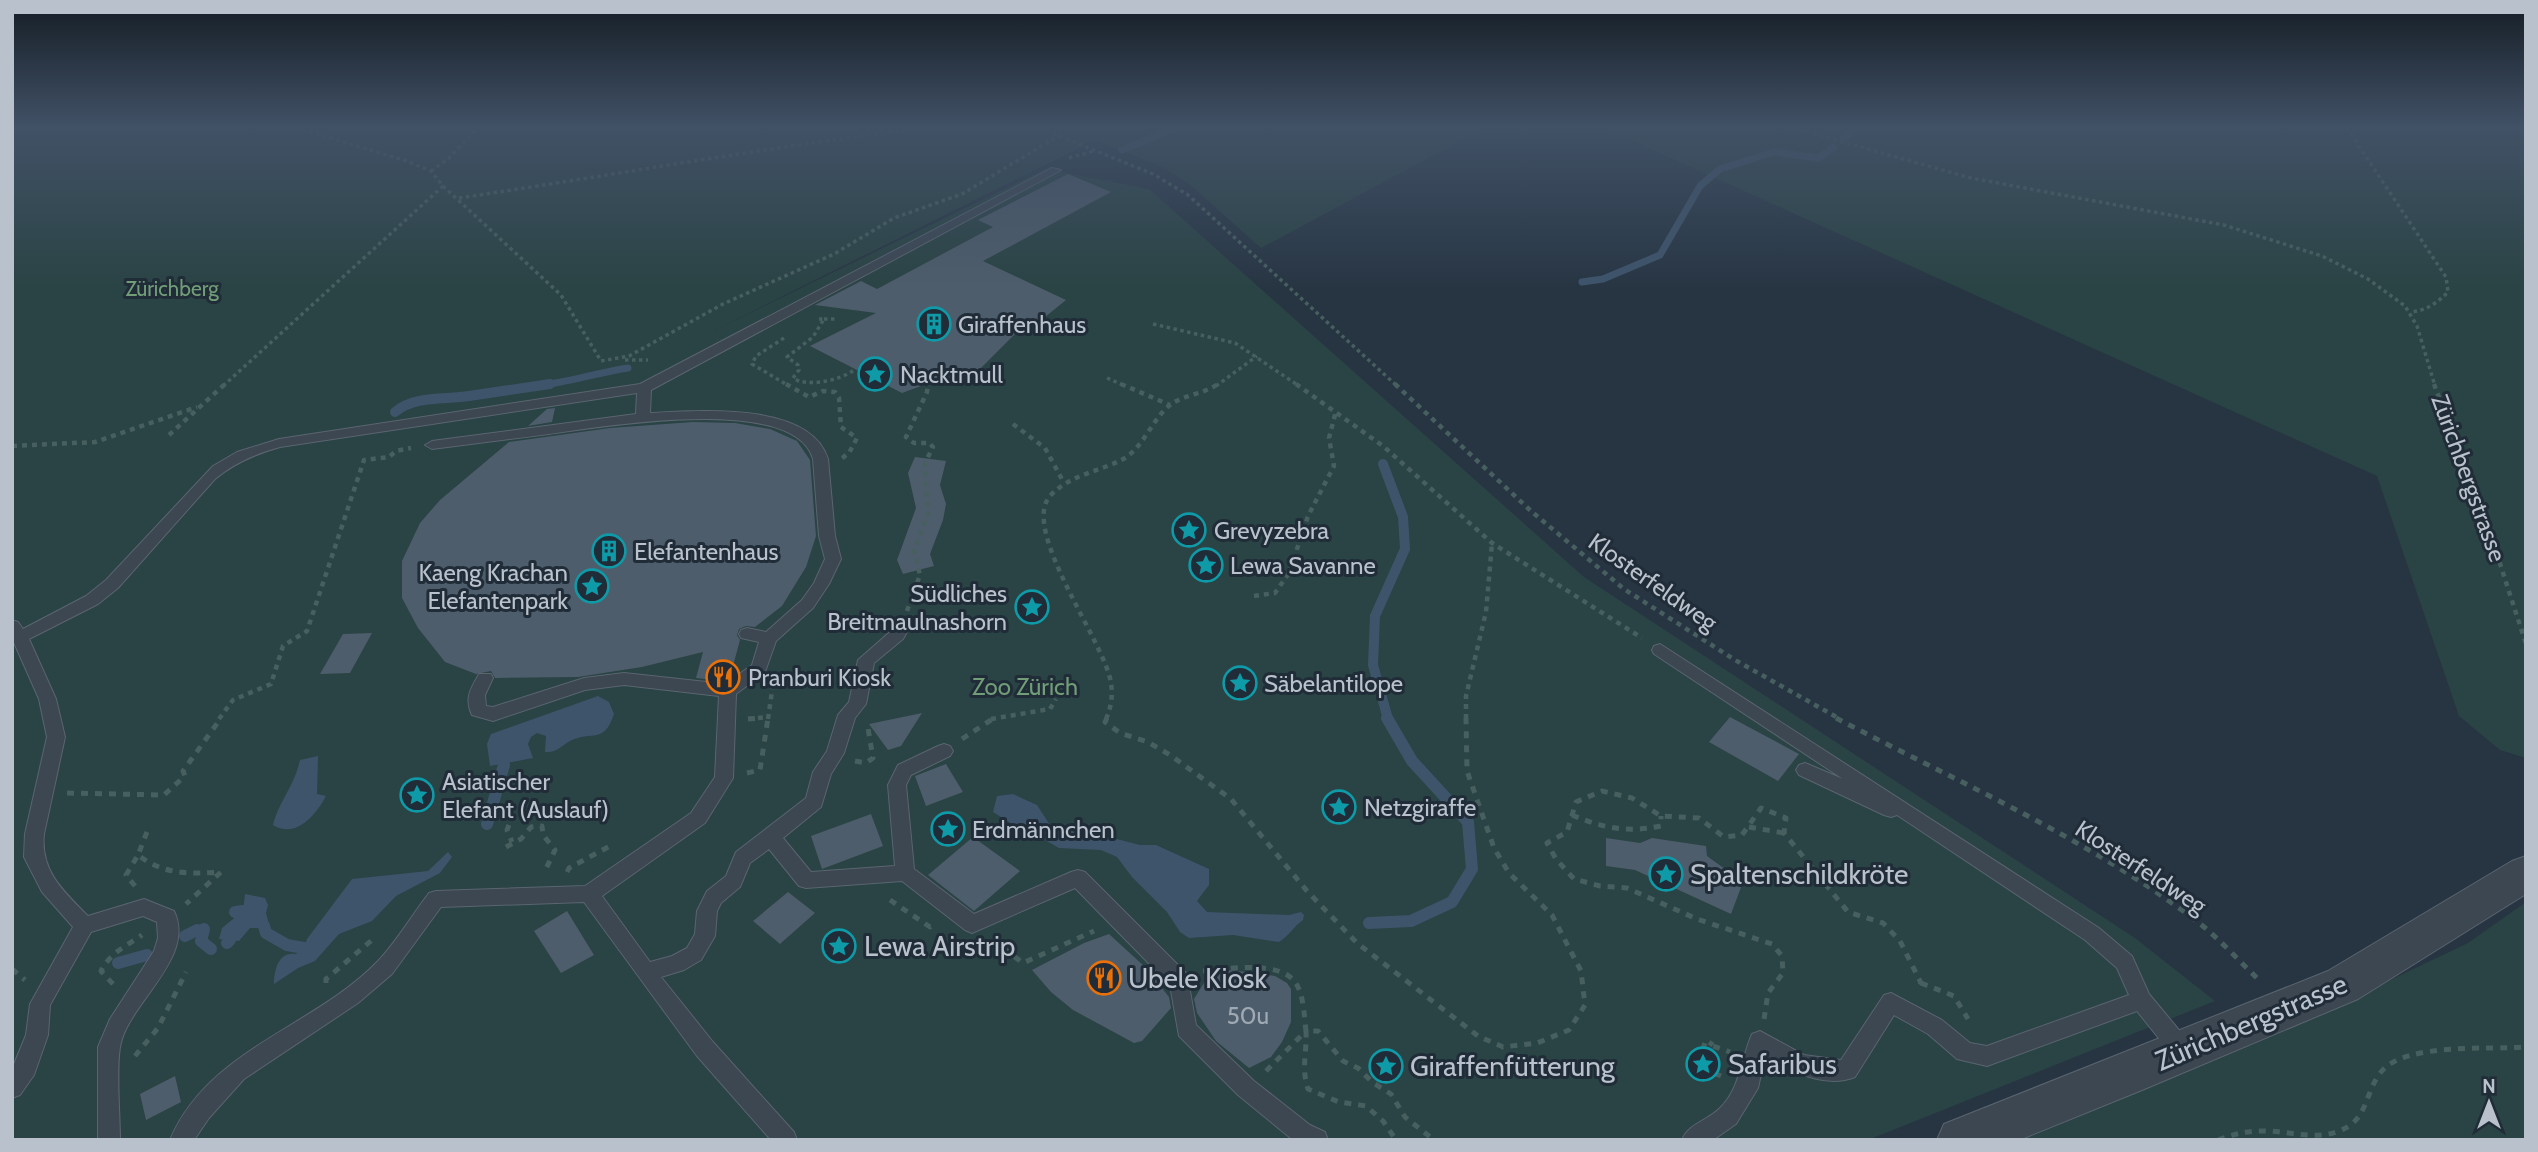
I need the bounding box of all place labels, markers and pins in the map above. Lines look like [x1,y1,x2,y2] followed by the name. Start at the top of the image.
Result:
[915,305,953,343] building icon: Giraffenhaus
[958,310,1086,339] place label: Giraffenhaus
[856,355,894,393] place icon: Nacktmull
[900,360,1003,389] place label: Nacktmull
[1170,511,1208,549] place icon: Grevyzebra
[1214,516,1329,545] place label: Grevyzebra
[590,532,628,570] building icon: Elefantenhaus
[634,537,778,566] place label: Elefantenhaus
[1187,546,1225,584] place icon: Lewa Savanne
[1230,551,1376,580] place label: Lewa Savanne
[418,558,568,615] place label: Kaeng Krachan Elefantenpark
[573,567,611,605] place icon: Kaeng Krachan Elefantenpark
[827,579,1007,636] place label: Südliches Breitmaulnashorn
[1013,588,1051,626] place icon: Südliches Breitmaulnashorn
[704,658,742,696] restaurant icon: Pranburi Kiosk
[748,663,891,692] place label: Pranburi Kiosk
[1221,664,1259,702] place icon: Säbelantilope
[1264,669,1403,698] place label: Säbelantilope
[442,767,609,824] place label: Asiatischer Elefant (Auslauf)
[398,776,436,814] place icon: Asiatischer Elefant (Auslauf)
[1320,788,1358,826] place icon: Netzgiraffe
[1364,793,1476,822] place label: Netzgiraffe
[929,810,967,848] place icon: Erdmännchen
[972,815,1115,844] place label: Erdmännchen
[1647,855,1685,893] place icon: Spaltenschildkröte
[1690,857,1908,891] place label: Spaltenschildkröte
[820,927,858,965] place icon: Lewa Airstrip
[864,929,1015,963] place label: Lewa Airstrip
[1085,959,1123,997] restaurant icon: Ubele Kiosk
[1128,961,1267,995] place label: Ubele Kiosk
[1684,1045,1722,1083] place icon: Safaribus
[1367,1047,1405,1085] place icon: Giraffenfütterung
[1728,1047,1837,1081] place label: Safaribus
[1410,1049,1616,1083] place label: Giraffenfütterung

